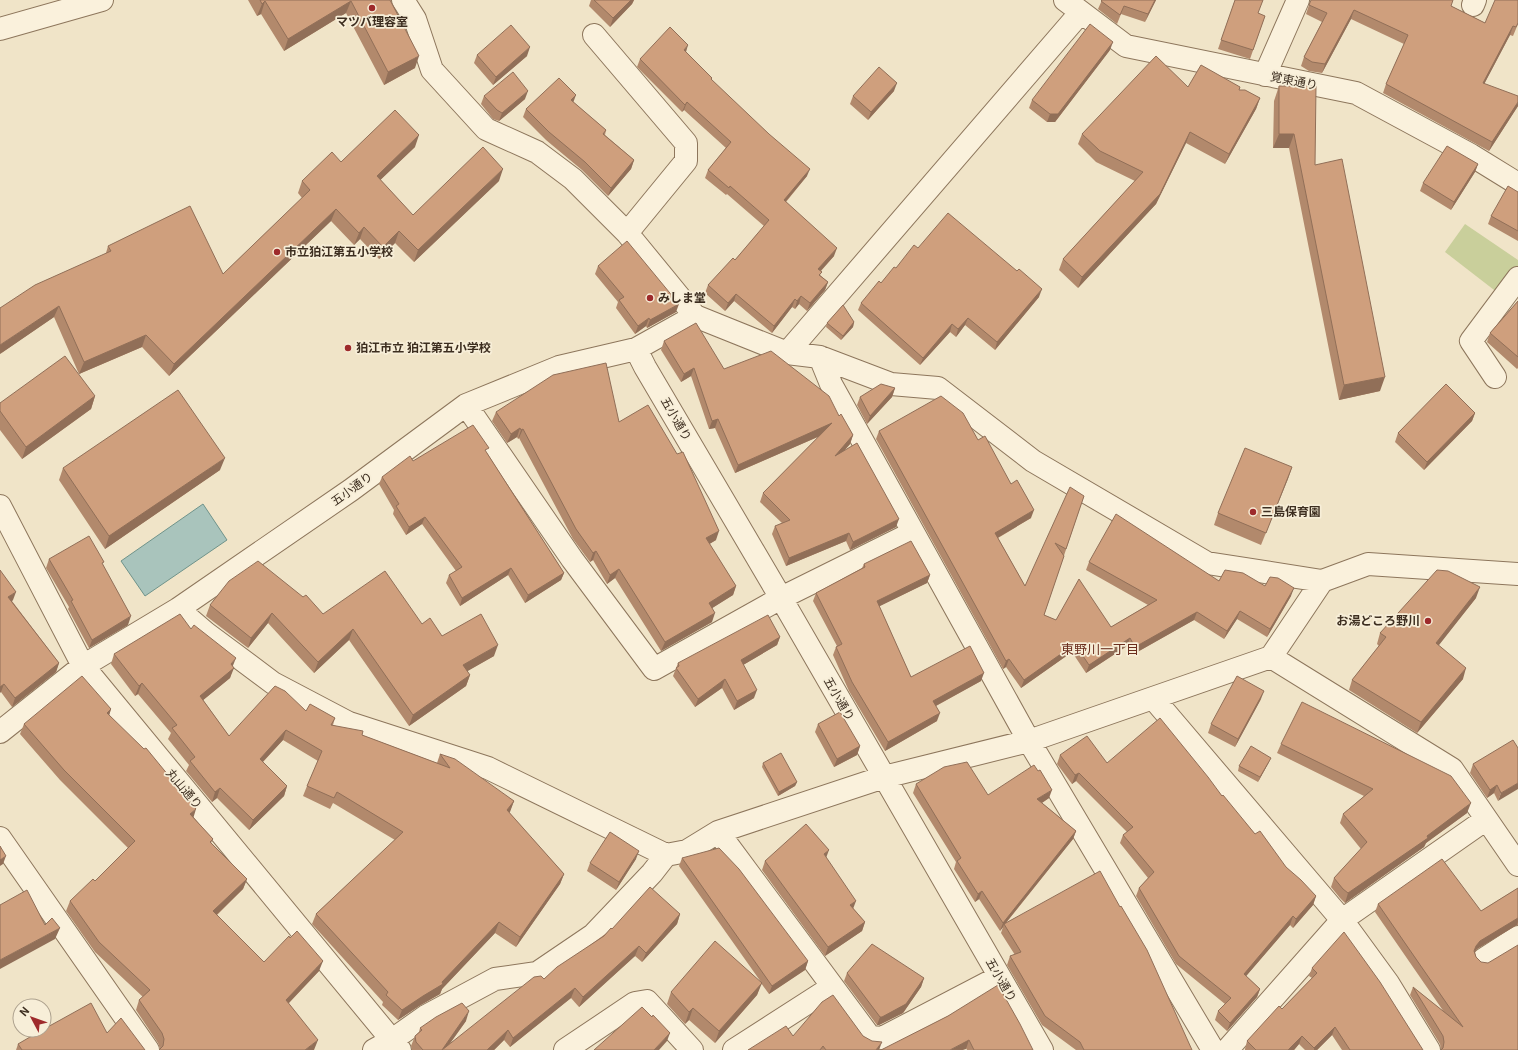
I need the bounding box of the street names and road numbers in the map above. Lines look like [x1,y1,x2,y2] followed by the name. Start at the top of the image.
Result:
[1269,67,1319,92] street label: 覚東通り
[658,393,697,443] street label: 五小通り
[327,467,376,509] street label: 五小通り
[821,673,860,723] street label: 五小通り
[163,764,207,812] street label: 丸山通り
[983,954,1022,1004] street label: 五小通り

